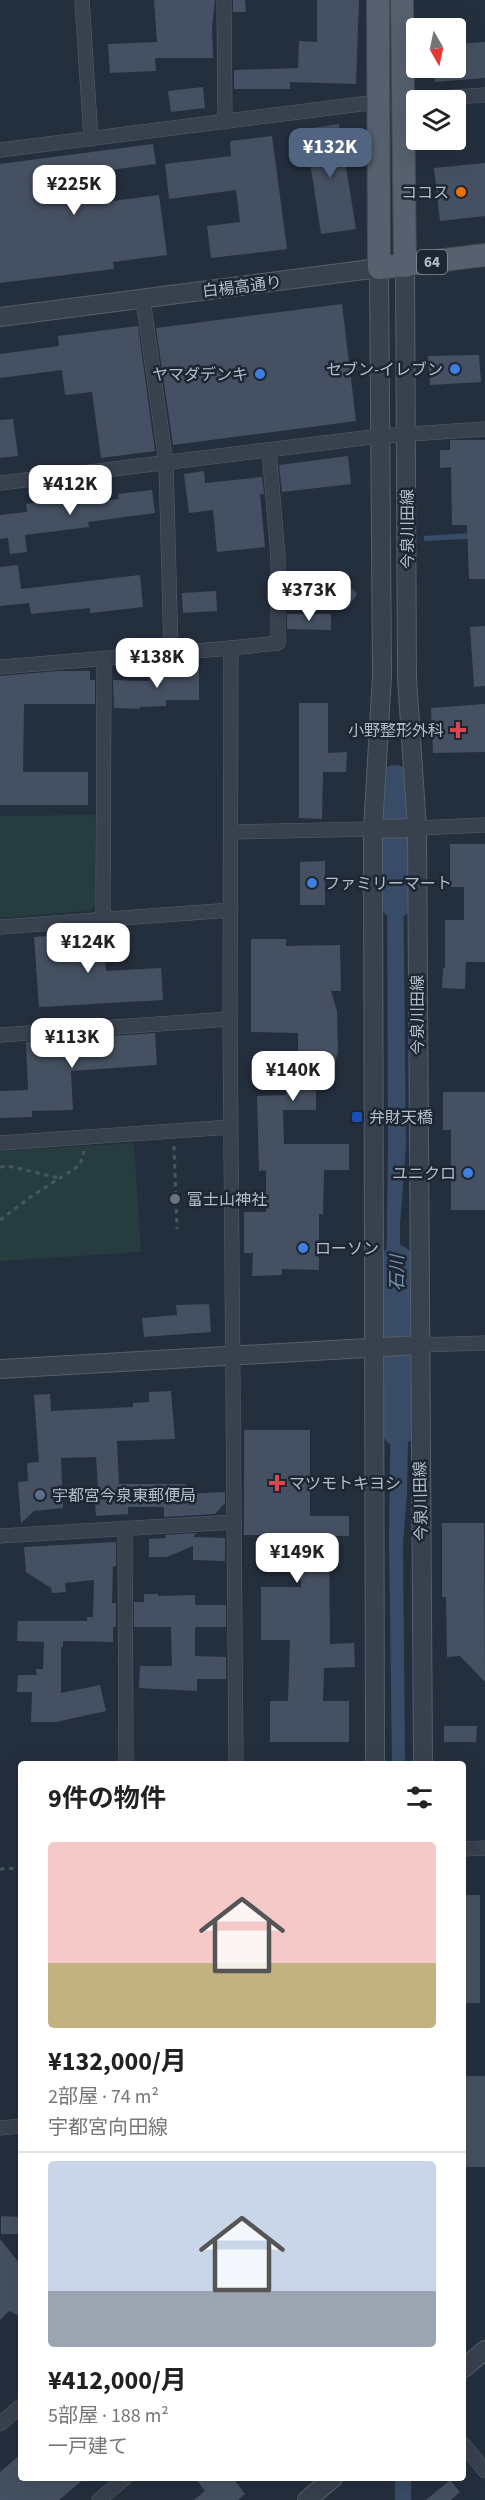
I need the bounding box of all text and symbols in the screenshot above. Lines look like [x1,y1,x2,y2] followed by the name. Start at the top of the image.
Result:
[406,18,466,78] north arrow
[406,18,466,150] map controls
[406,90,466,150] button: layers
[288,128,372,179] pin: ¥132K
[303,133,357,161] text: ¥132K
[32,165,116,216] pin: ¥225K
[47,170,101,198] text: ¥225K
[401,182,449,204] place label: ココス
[454,185,468,199] marker: ココス
[417,250,447,274] road number: 64
[201,271,283,303] street label: 白楊高通り
[326,359,443,381] place label: セブン-イレブン
[448,362,462,376] marker: セブン-イレブン
[152,364,248,386] place label: ヤマダデンキ
[253,367,267,381] marker: ヤマダデンキ
[28,465,112,516] pin: ¥412K
[43,470,97,498] text: ¥412K
[397,489,419,569] street label: 今泉川田線
[267,571,351,622] pin: ¥373K
[282,576,336,604] text: ¥373K
[115,638,199,689] pin: ¥138K
[130,643,184,671] text: ¥138K
[348,720,444,742] place label: 小野整形外科
[449,721,467,739] marker: 小野整形外科
[324,873,452,895] place label: ファミリーマート
[305,876,319,890] marker: ファミリーマート
[46,923,130,974] pin: ¥124K
[61,928,115,956] text: ¥124K
[407,975,429,1055] street label: 今泉川田線
[30,1018,114,1069] pin: ¥113K
[45,1023,99,1051] text: ¥113K
[251,1051,335,1102] pin: ¥140K
[266,1056,320,1084] text: ¥140K
[369,1107,433,1129] place label: 弁財天橋
[350,1110,364,1124] marker: 弁財天橋
[392,1163,456,1185] place label: ユニクロ
[461,1166,475,1180] marker: ユニクロ
[187,1189,267,1211] place label: 富士山神社
[168,1192,182,1206] marker: 富士山神社
[315,1238,379,1260] place label: ローソン
[296,1241,310,1255] marker: ローソン
[385,1253,410,1291] water label: 石川
[409,1461,433,1541] street label: 今泉川田線
[289,1473,401,1495] place label: マツモトキヨシ
[270,1476,284,1490] marker: マツモトキヨシ
[52,1485,196,1507] place label: 宇都宮今泉東郵便局
[33,1488,47,1502] marker: 宇都宮今泉東郵便局
[255,1533,339,1584] pin: ¥149K
[270,1538,324,1566] text: ¥149K
[48,1780,166,1817] text: 9件の物件
[403,1781,436,1814] icon: filters
[188,1881,296,1989] icon: home
[48,2043,187,2080] text: ¥132,000/月
[48,2083,159,2111] text: 2部屋 · 74 m²
[48,2114,168,2142] text: 宇都宮向田線
[188,2200,296,2308] icon: home
[48,2362,187,2399] text: ¥412,000/月
[48,2402,169,2430] text: 5部屋 · 188 m²
[48,2433,128,2461] text: 一戸建て

